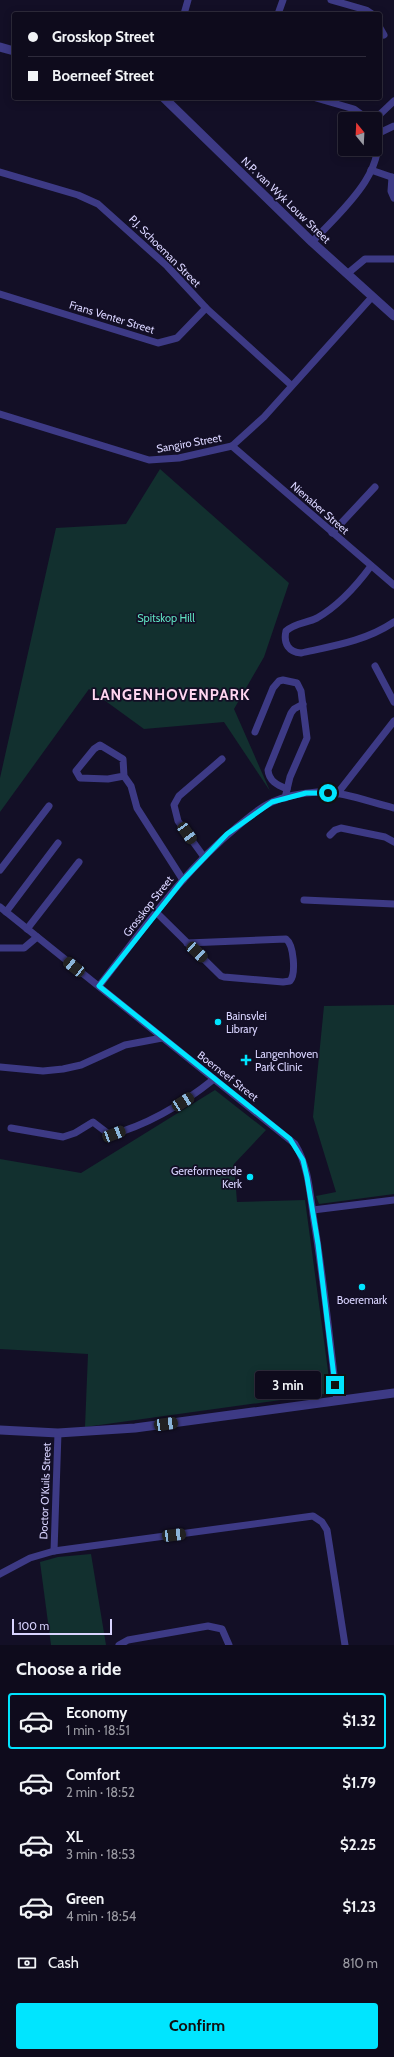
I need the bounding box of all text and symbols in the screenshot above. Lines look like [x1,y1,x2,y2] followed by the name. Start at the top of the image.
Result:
[52,28,154,46] text: Grosskop Street
[52,67,154,85] text: Boerneef Street
[338,112,382,156] north arrow
[338,112,382,156] map controls
[238,154,334,246] street label: N.P. van Wyk Louw Street
[126,212,204,290] street label: P.J. Schoeman Street
[68,297,157,337] street label: Frans Venter Street
[155,430,223,456] street label: Sangiro Street
[288,479,352,537] street label: Nienaber Street
[137,611,195,625] park label: Spitskop Hill
[92,686,250,704] district label: LANGENHOVENPARK
[319,784,337,802] route start
[175,820,199,846] car
[120,873,176,939] street label: Grosskop Street
[184,939,210,965] car
[61,955,87,979] car
[226,1009,267,1036] place label: Bainsvlei Library
[213,1017,223,1027] marker: Bainsvlei Library
[255,1047,318,1074] place label: Langenhoven Park Clinic
[195,1048,262,1104] street label: Boerneef Street
[240,1054,252,1066] marker: Langenhoven Park Clinic
[170,1090,196,1114] car
[101,1124,127,1144] car
[171,1164,242,1191] place label: Gereformeerde Kerk
[245,1172,255,1182] marker: Gereformeerde Kerk
[357,1282,367,1292] marker: Boeremark
[337,1293,387,1307] place label: Boeremark
[255,1371,321,1399] callout: 3 min
[326,1376,344,1394] route end
[272,1377,304,1393] text: 3 min
[153,1416,179,1432] car
[36,1442,54,1540] street label: Doctor O'Kuils Street
[161,1528,187,1542] car
[12,1617,112,1636] scale bar
[18,1619,49,1633] text: 100 m
[16,1658,121,1680] text: Choose a ride
[18,1703,54,1739] icon: car
[66,1704,127,1722] text: Economy
[342,1712,376,1730] text: $1.32
[66,1722,130,1738] text: 1 min · 18:51
[18,1765,54,1801] icon: car
[66,1766,120,1784] text: Comfort
[342,1774,376,1792] text: $1.79
[66,1784,135,1800] text: 2 min · 18:52
[18,1827,54,1863] icon: car
[66,1828,83,1846] text: XL
[340,1836,376,1854] text: $2.25
[66,1846,135,1862] text: 3 min · 18:53
[18,1889,54,1925] icon: car
[66,1890,104,1908] text: Green
[342,1898,376,1916] text: $1.23
[66,1908,136,1924] text: 4 min · 18:54
[16,1952,38,1974] icon: cash
[48,1954,79,1972] text: Cash
[342,1955,378,1971] text: 810 m
[16,2003,378,2049] button: Confirm

